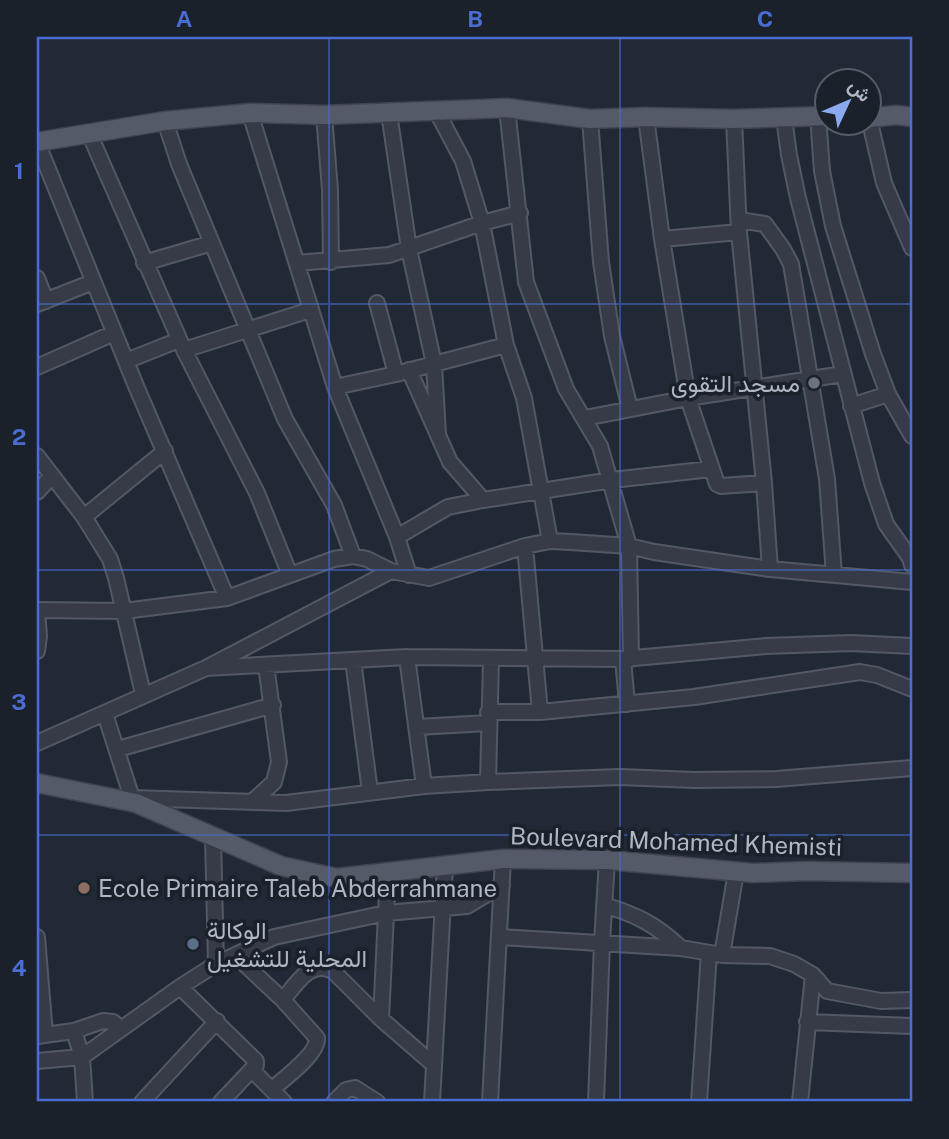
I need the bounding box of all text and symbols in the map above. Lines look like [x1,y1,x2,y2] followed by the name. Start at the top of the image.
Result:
[176,5,193,32] text: A
[467,5,483,32] text: B
[757,5,773,32] text: C
[813,66,883,136] north arrow
[844,74,876,107] text: ش
[14,157,24,184] text: 1
[671,369,800,399] place label: مسجد التقوى
[806,375,822,391] marker: مسجد التقوى
[12,423,26,450] text: 2
[11,688,27,715] text: 3
[510,821,842,861] street label: Boulevard Mohamed Khemisti
[98,874,497,902] place label: Ecole Primaire Taleb Abderrahmane
[76,880,92,896] marker: Ecole Primaire Taleb Abderrahmane
[207,916,367,973] place label: الوكالة المحلية للتشغيل
[185,936,201,952] marker: الوكالة المحلية للتشغيل
[11,954,27,981] text: 4

